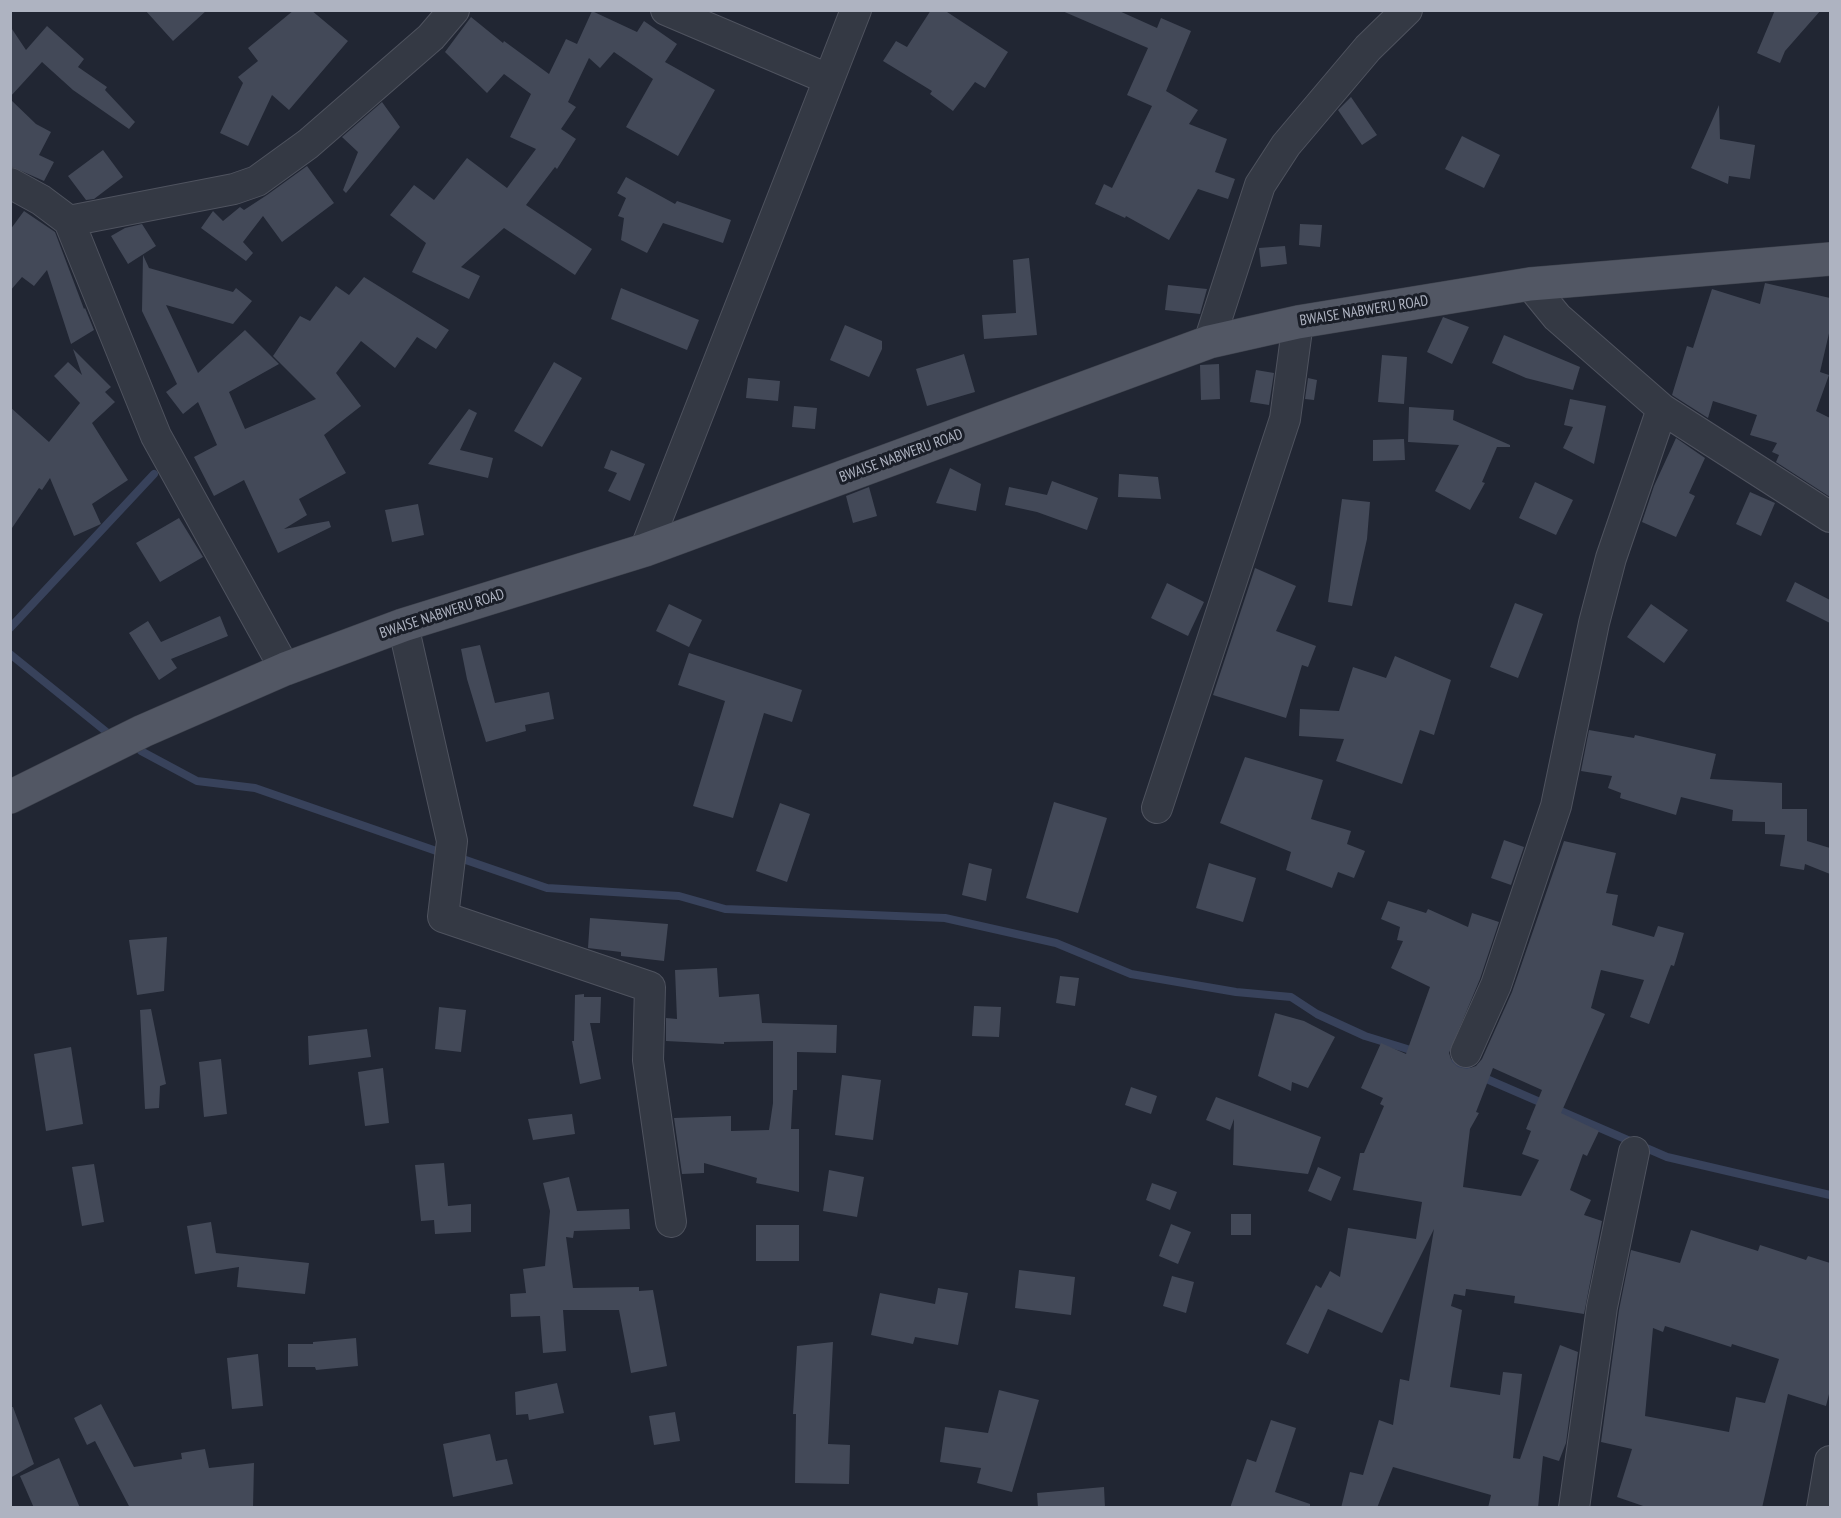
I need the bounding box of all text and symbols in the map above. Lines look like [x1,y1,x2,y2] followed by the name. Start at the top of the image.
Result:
[1298,292,1430,330] street label: BWAISE NABWERU ROAD
[837,425,965,487] street label: BWAISE NABWERU ROAD
[377,585,507,643] street label: BWAISE NABWERU ROAD

